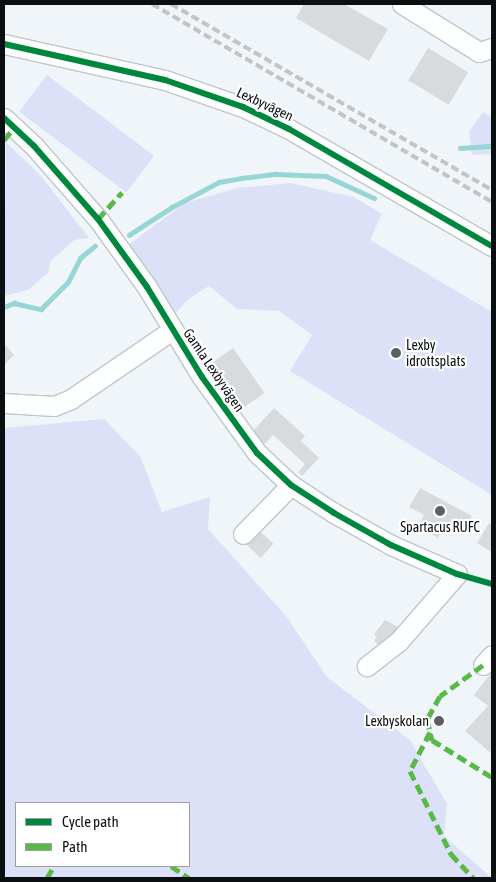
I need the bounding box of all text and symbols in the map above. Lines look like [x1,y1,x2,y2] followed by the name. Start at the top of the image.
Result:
[234,84,296,124] street label: Lexbyvägen
[180,325,248,415] street label: Gamla Lexbyvägen
[406,337,465,370] place label: Lexby idrottsplats
[390,347,402,359] marker: Lexby idrottsplats
[434,505,446,517] marker: Spartacus RUFC
[400,519,480,535] place label: Spartacus RUFC
[365,713,429,729] place label: Lexbyskolan
[433,715,445,727] marker: Lexbyskolan
[15,802,190,867] legend
[62,813,119,830] text: Cycle path
[62,838,88,855] text: Path

